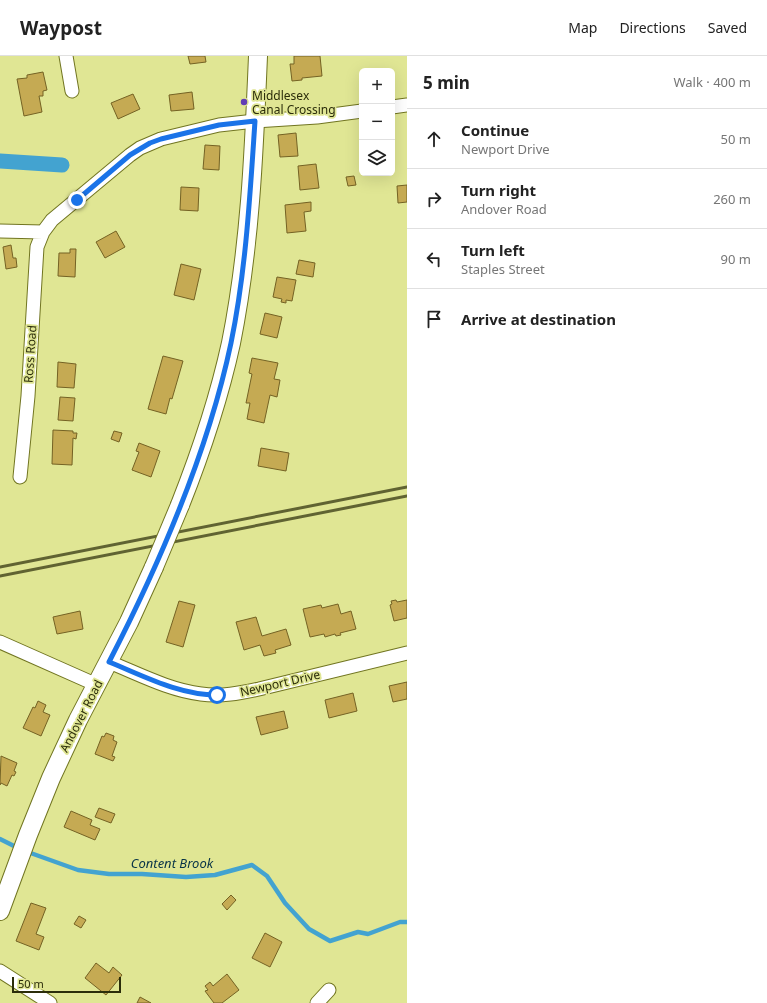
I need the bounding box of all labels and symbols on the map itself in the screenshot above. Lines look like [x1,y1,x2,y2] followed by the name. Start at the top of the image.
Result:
[252,87,336,118] place label: Middlesex Canal Crossing
[239,97,249,107] marker: Middlesex Canal Crossing
[68,191,86,209] route end
[19,324,41,384] street label: Ross Road
[238,665,322,700] street label: Newport Drive
[55,677,107,755] street label: Andover Road
[208,686,226,704] route start
[131,854,214,872] water label: Content Brook
[12,975,121,994] scale bar

